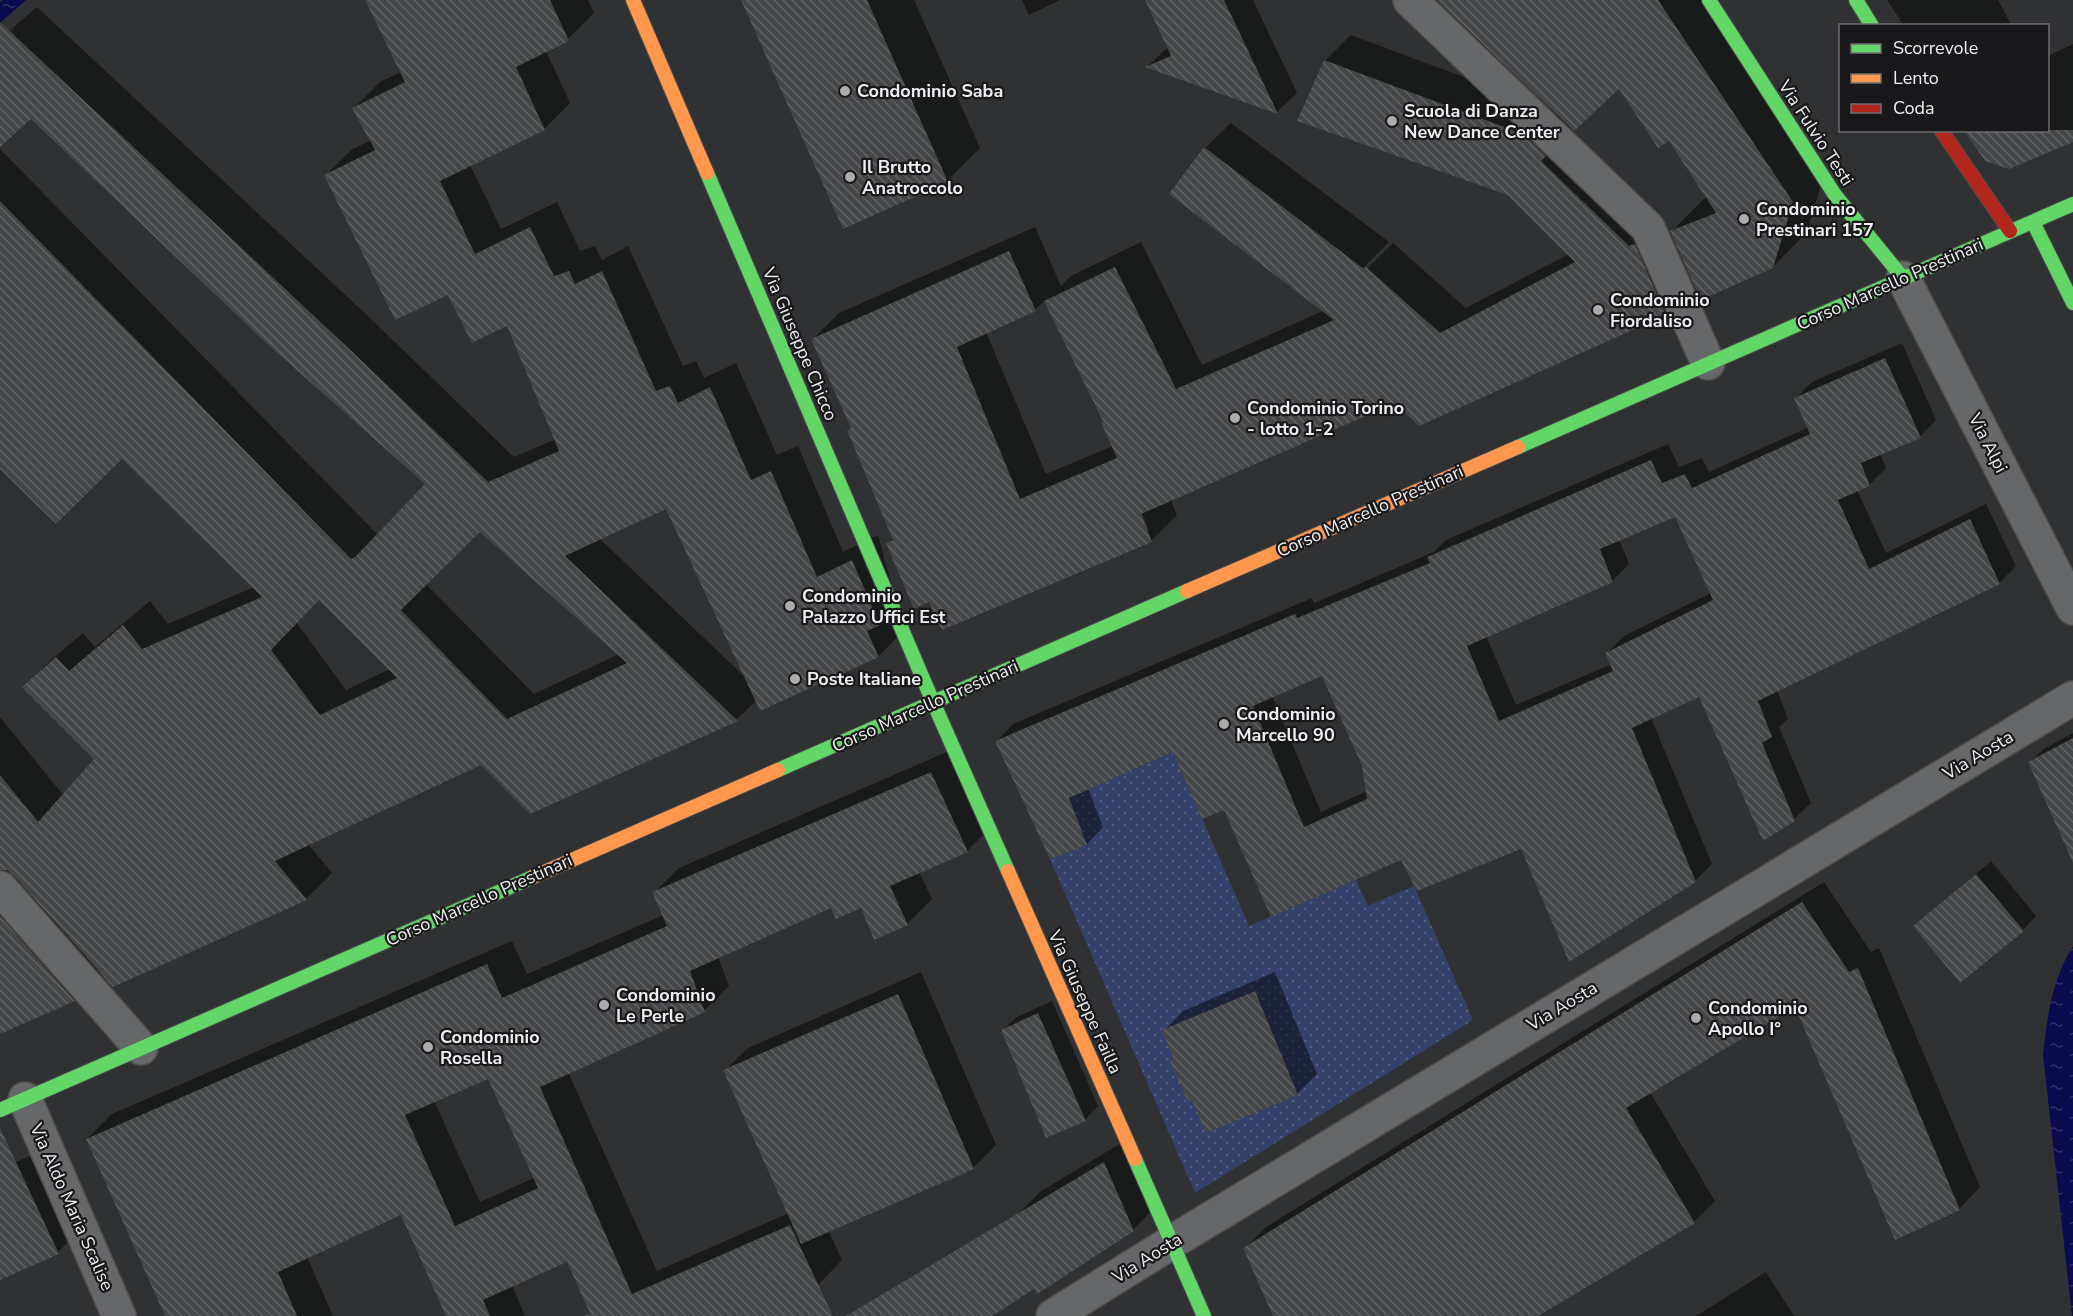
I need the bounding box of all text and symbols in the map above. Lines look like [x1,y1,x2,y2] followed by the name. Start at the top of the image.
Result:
[1839,24,2049,132] legend
[1893,36,1978,60] text: Scorrevole
[1893,66,1939,90] text: Lento
[1772,75,1859,191] street label: Via Fulvio Testi
[857,79,1003,103] place label: Condominio Saba
[838,84,852,98] marker: Condominio Saba
[1893,96,1935,120] text: Coda
[1404,99,1560,144] place label: Scuola di Danza New Dance Center
[1385,114,1399,128] marker: Scuola di Danza New Dance Center
[862,155,963,200] place label: Il Brutto Anatroccolo
[843,170,857,184] marker: Il Brutto Anatroccolo
[1756,197,1874,242] place label: Condominio Prestinari 157
[1737,212,1751,226] marker: Condominio Prestinari 157
[1793,232,1987,336] street label: Corso Marcello Prestinari
[756,263,843,424] street label: Via Giuseppe Chicco
[1610,288,1710,333] place label: Condominio Fiordaliso
[1591,303,1605,317] marker: Condominio Fiordaliso
[1247,396,1404,441] place label: Condominio Torino - lotto 1-2
[1962,408,2013,477] street label: Via Alpi
[1228,411,1242,425] marker: Condominio Torino - lotto 1-2
[1273,459,1467,563] street label: Corso Marcello Prestinari
[802,584,946,629] place label: Condominio Palazzo Uffici Est
[783,599,797,613] marker: Condominio Palazzo Uffici Est
[828,654,1022,758] street label: Corso Marcello Prestinari
[807,667,921,691] place label: Poste Italiane
[788,672,802,686] marker: Poste Italiane
[1236,702,1336,747] place label: Condominio Marcello 90
[1217,717,1231,731] marker: Condominio Marcello 90
[1937,725,2018,786] street label: Via Aosta
[382,848,576,952] street label: Corso Marcello Prestinari
[1042,925,1127,1078] street label: Via Giuseppe Failla
[1521,976,1602,1037] street label: Via Aosta
[616,983,716,1028] place label: Condominio Le Perle
[1708,996,1808,1041] place label: Condominio Apollo I°
[597,998,611,1012] marker: Condominio Le Perle
[1689,1011,1703,1025] marker: Condominio Apollo I°
[440,1025,540,1070] place label: Condominio Rosella
[421,1040,435,1054] marker: Condominio Rosella
[24,1119,120,1294] street label: Via Aldo Maria Scalise
[1107,1227,1187,1289] street label: Via Aosta

